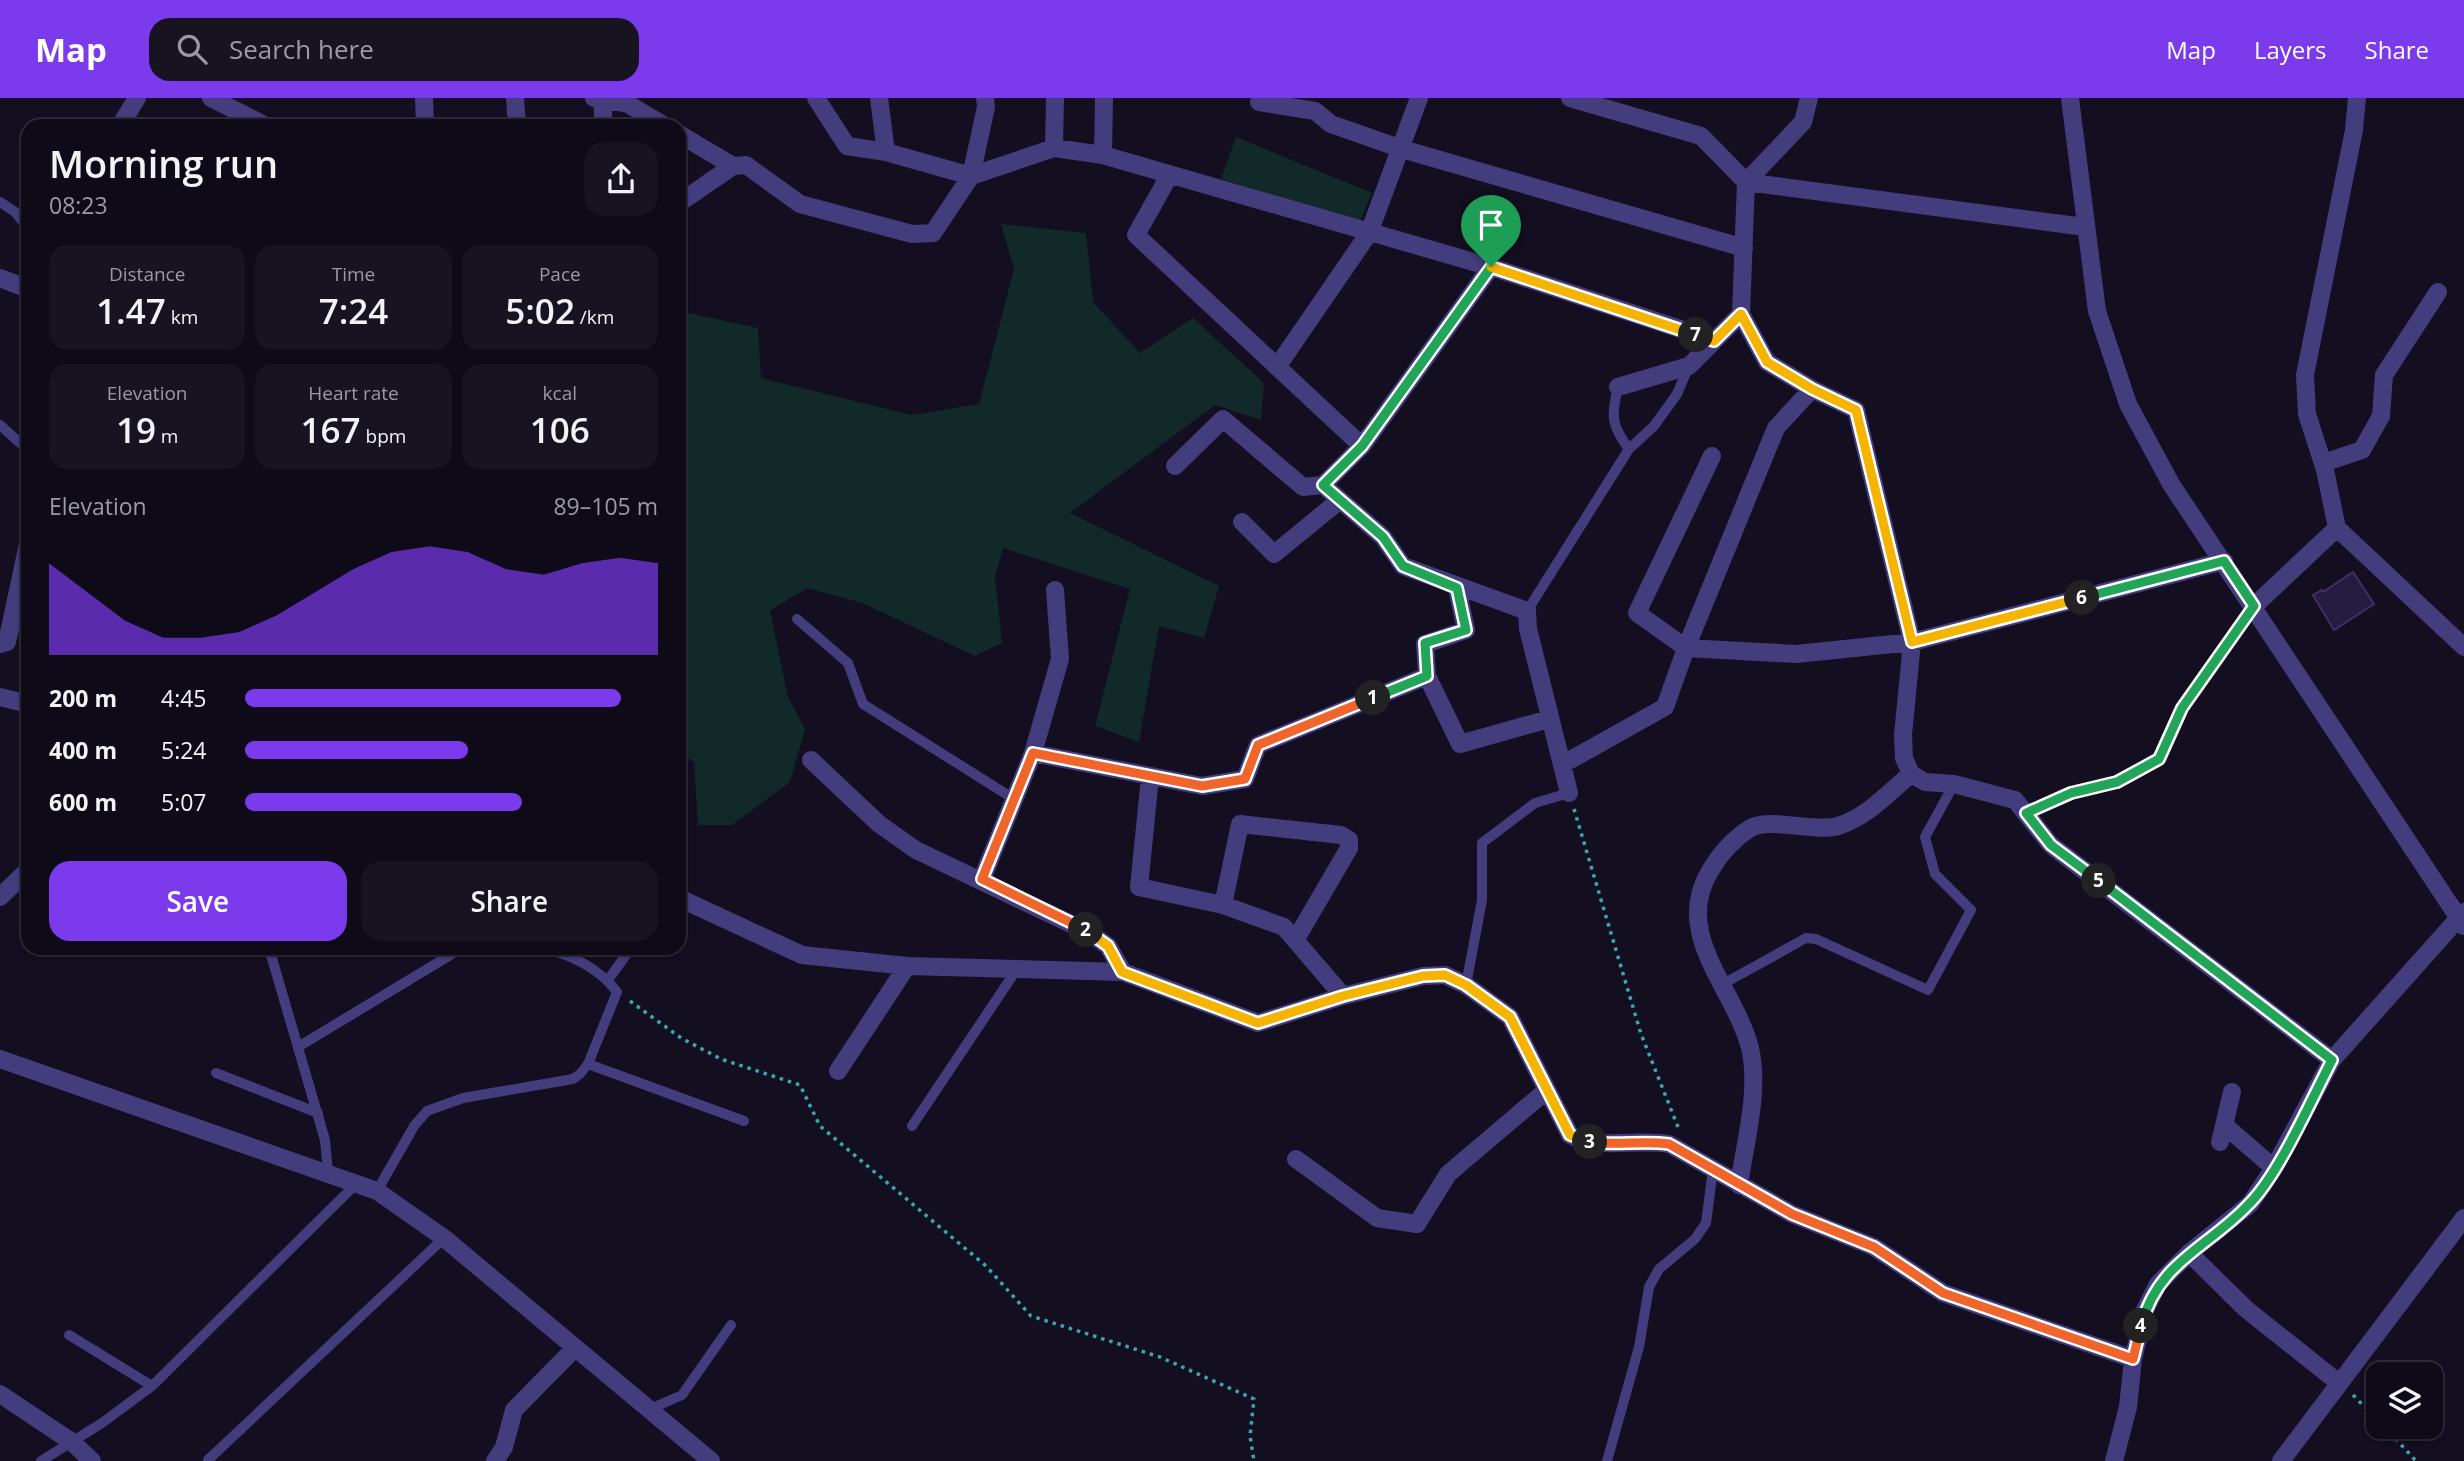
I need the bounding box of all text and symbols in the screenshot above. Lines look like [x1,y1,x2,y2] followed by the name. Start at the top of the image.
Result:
[149,18,639,81] search box
[35,27,107,72] text: Map
[173,30,211,68] icon: search
[229,31,374,67] text: Search here
[2166,33,2216,66] text: Map
[2254,33,2327,66] text: Layers
[2365,33,2429,66] text: Share
[49,137,278,189] text: Morning run
[584,142,658,216] button: share
[49,189,108,221] text: 08:23
[1461,195,1521,267] pin
[1472,206,1510,244] icon: arrive
[109,261,185,287] text: Distance
[332,261,375,287] text: Time
[539,261,581,287] text: Pace
[96,287,166,334] text: 1.47
[319,287,388,334] text: 7:24
[505,287,575,334] text: 5:02
[166,304,198,330] text: km
[575,304,614,330] text: /km
[1678,317,1714,352] pin: 7
[1690,321,1701,347] text: 7
[107,380,188,406] text: Elevation
[308,380,399,406] text: Heart rate
[543,380,577,406] text: kcal
[116,406,156,453] text: 19
[301,406,361,453] text: 167
[530,406,590,453] text: 106
[156,423,178,449] text: m
[361,423,406,449] text: bpm
[49,490,147,522] text: Elevation
[553,490,658,522] text: 89–105 m
[2064,580,2100,616] pin: 6
[2076,584,2087,610] text: 6
[1356,680,1390,716] pin: 1
[49,682,117,714] text: 200 m
[161,682,207,714] text: 4:45
[1367,684,1378,710] text: 1
[49,734,117,766] text: 400 m
[161,734,207,766] text: 5:24
[49,786,117,818] text: 600 m
[161,786,207,818] text: 5:07
[49,861,347,941] button: Save
[361,861,658,941] button: Share
[2082,864,2116,898] pin: 5
[2093,867,2104,893] text: 5
[1068,912,1104,948] pin: 2
[1080,916,1091,942] text: 2
[1572,1124,1608,1160] pin: 3
[1584,1128,1595,1154] text: 3
[2124,1308,2158,1344] pin: 4
[2135,1312,2146,1338] text: 4
[2366,1362,2443,1439] map controls
[2366,1362,2443,1439] button: layers

